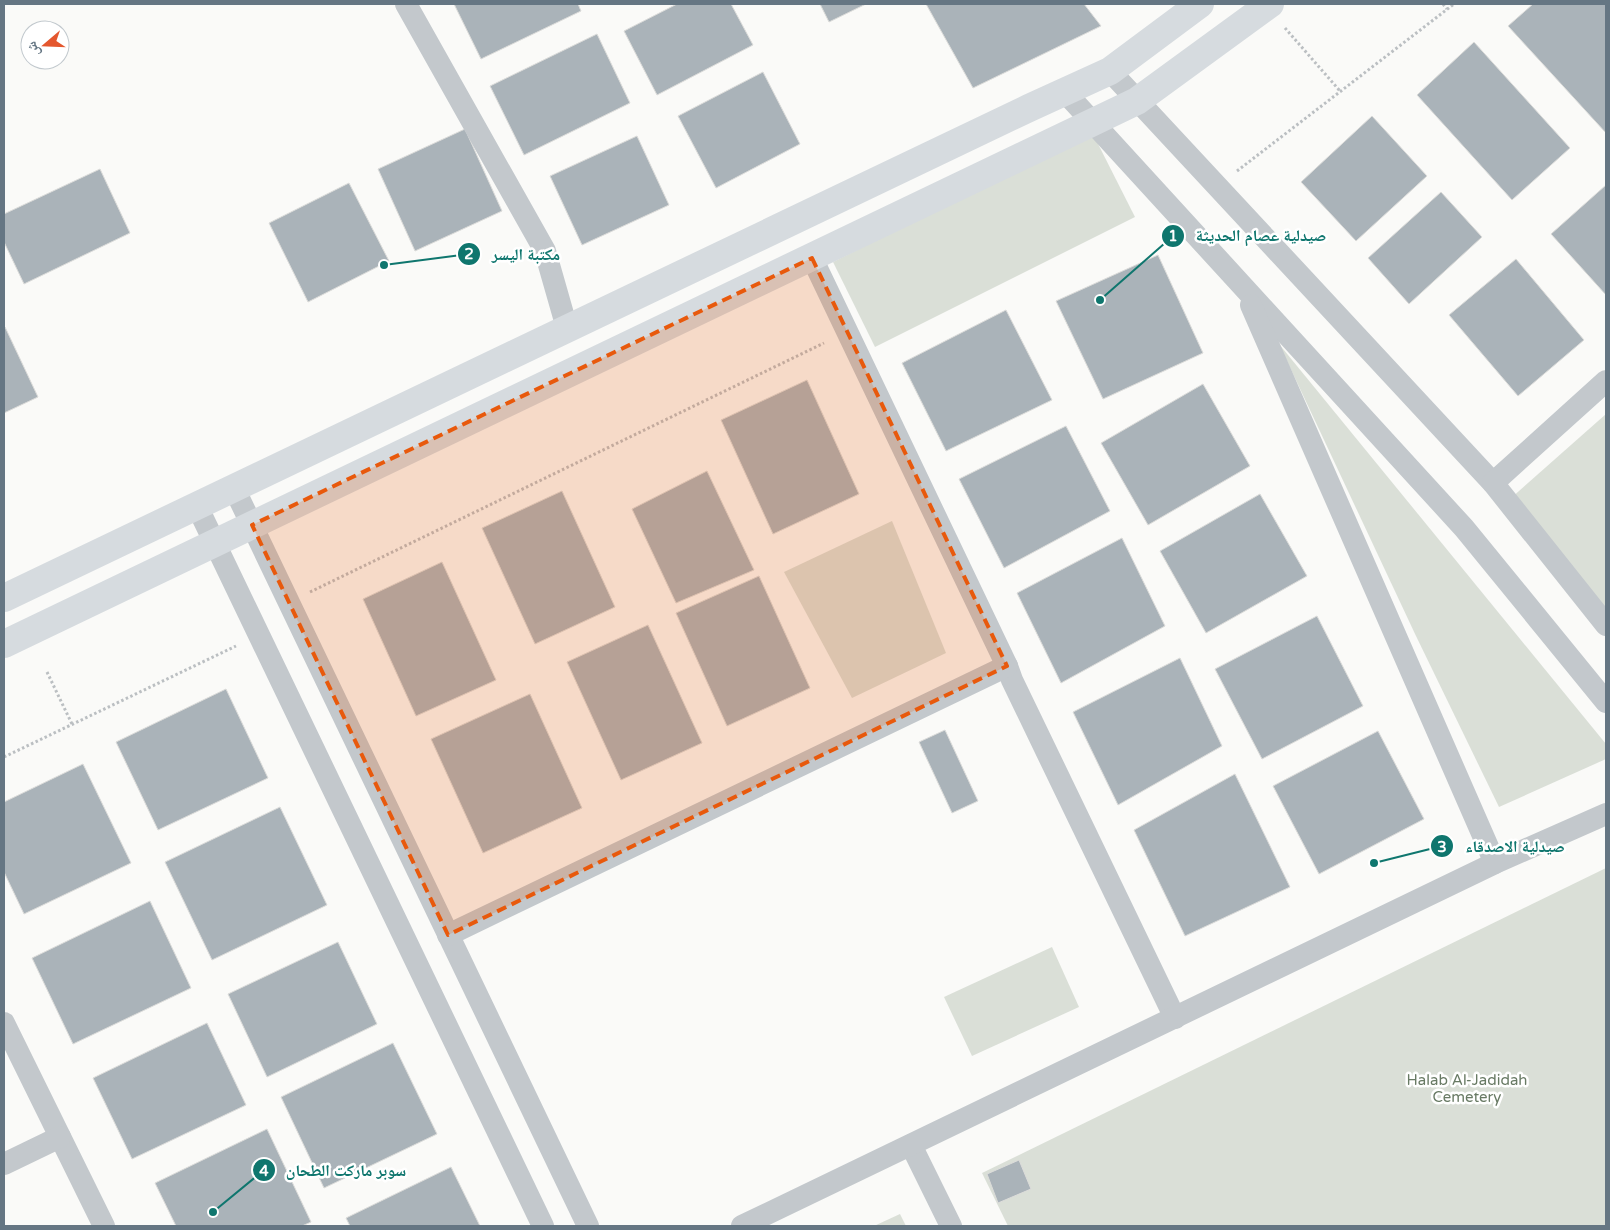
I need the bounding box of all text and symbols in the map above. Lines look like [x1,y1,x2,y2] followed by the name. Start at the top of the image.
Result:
[20,20,70,70] north arrow
[23,39,44,59] text: ش
[1160,220,1336,251] callout: صيدلية عصام الحديثة
[1196,226,1326,247] text: صيدلية عصام الحديثة
[1168,227,1178,245] text: 1
[457,239,570,270] callout: مكتبة اليسر
[464,245,474,263] text: 2
[491,245,560,265] text: مكتبة اليسر
[1430,831,1574,862] callout: صيدلية الاصدقاء
[1465,837,1565,857] text: صيدلية الاصدقاء
[1437,838,1447,856] text: 3
[1407,1071,1528,1106] park label: Halab Al-Jadidah Cemetery
[251,1155,417,1186] callout: سوبر ماركت الطحان
[286,1161,406,1181] text: سوبر ماركت الطحان
[259,1162,269,1180] text: 4

